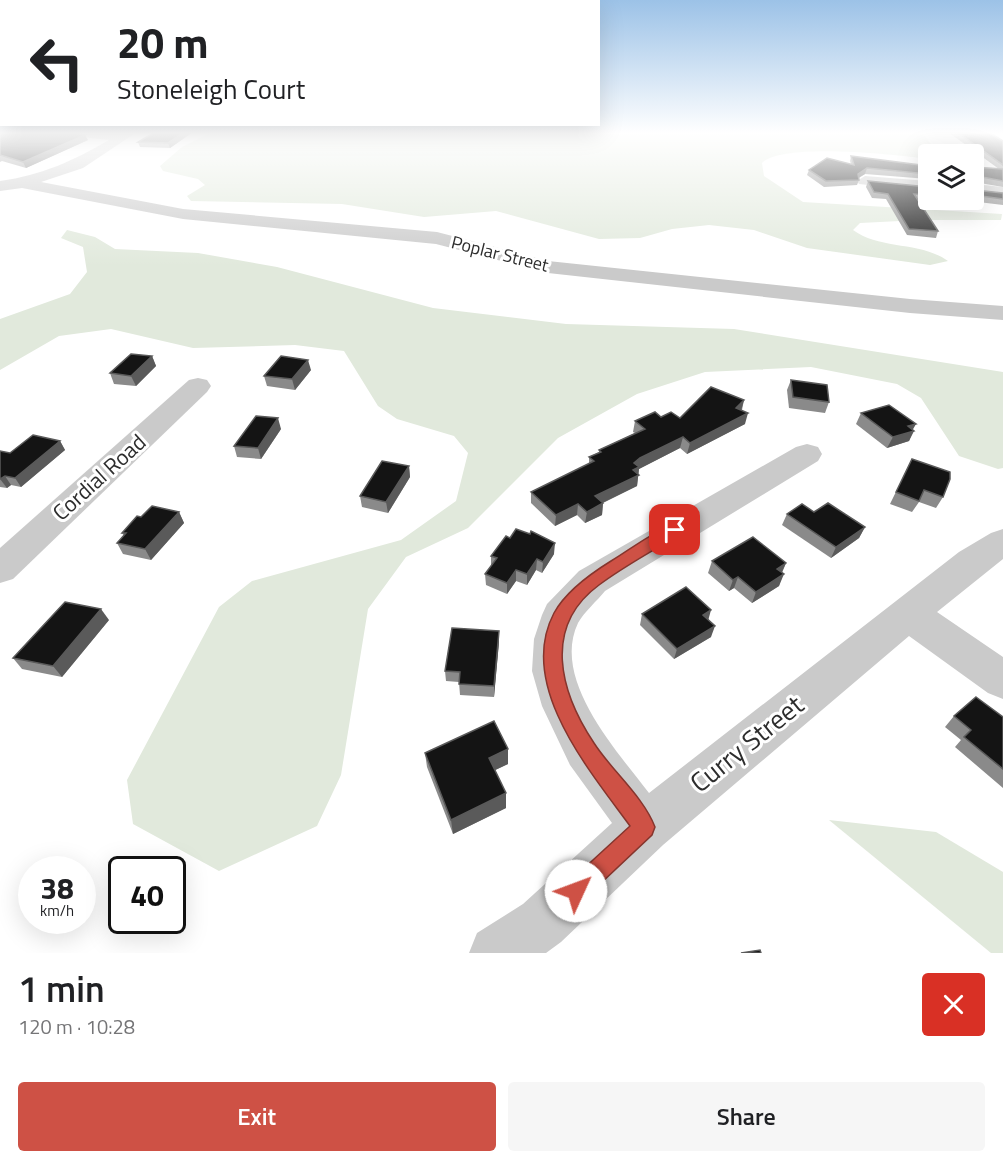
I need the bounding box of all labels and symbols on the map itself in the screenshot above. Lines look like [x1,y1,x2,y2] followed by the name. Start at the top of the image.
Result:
[449,228,552,279] street label: Poplar Street
[45,426,153,528] street label: Cordial Road
[649,504,700,555] pin
[680,684,812,802] street label: Curry Street
[108,856,186,934] speed limit sign: 40
[544,859,608,923] position arrow

